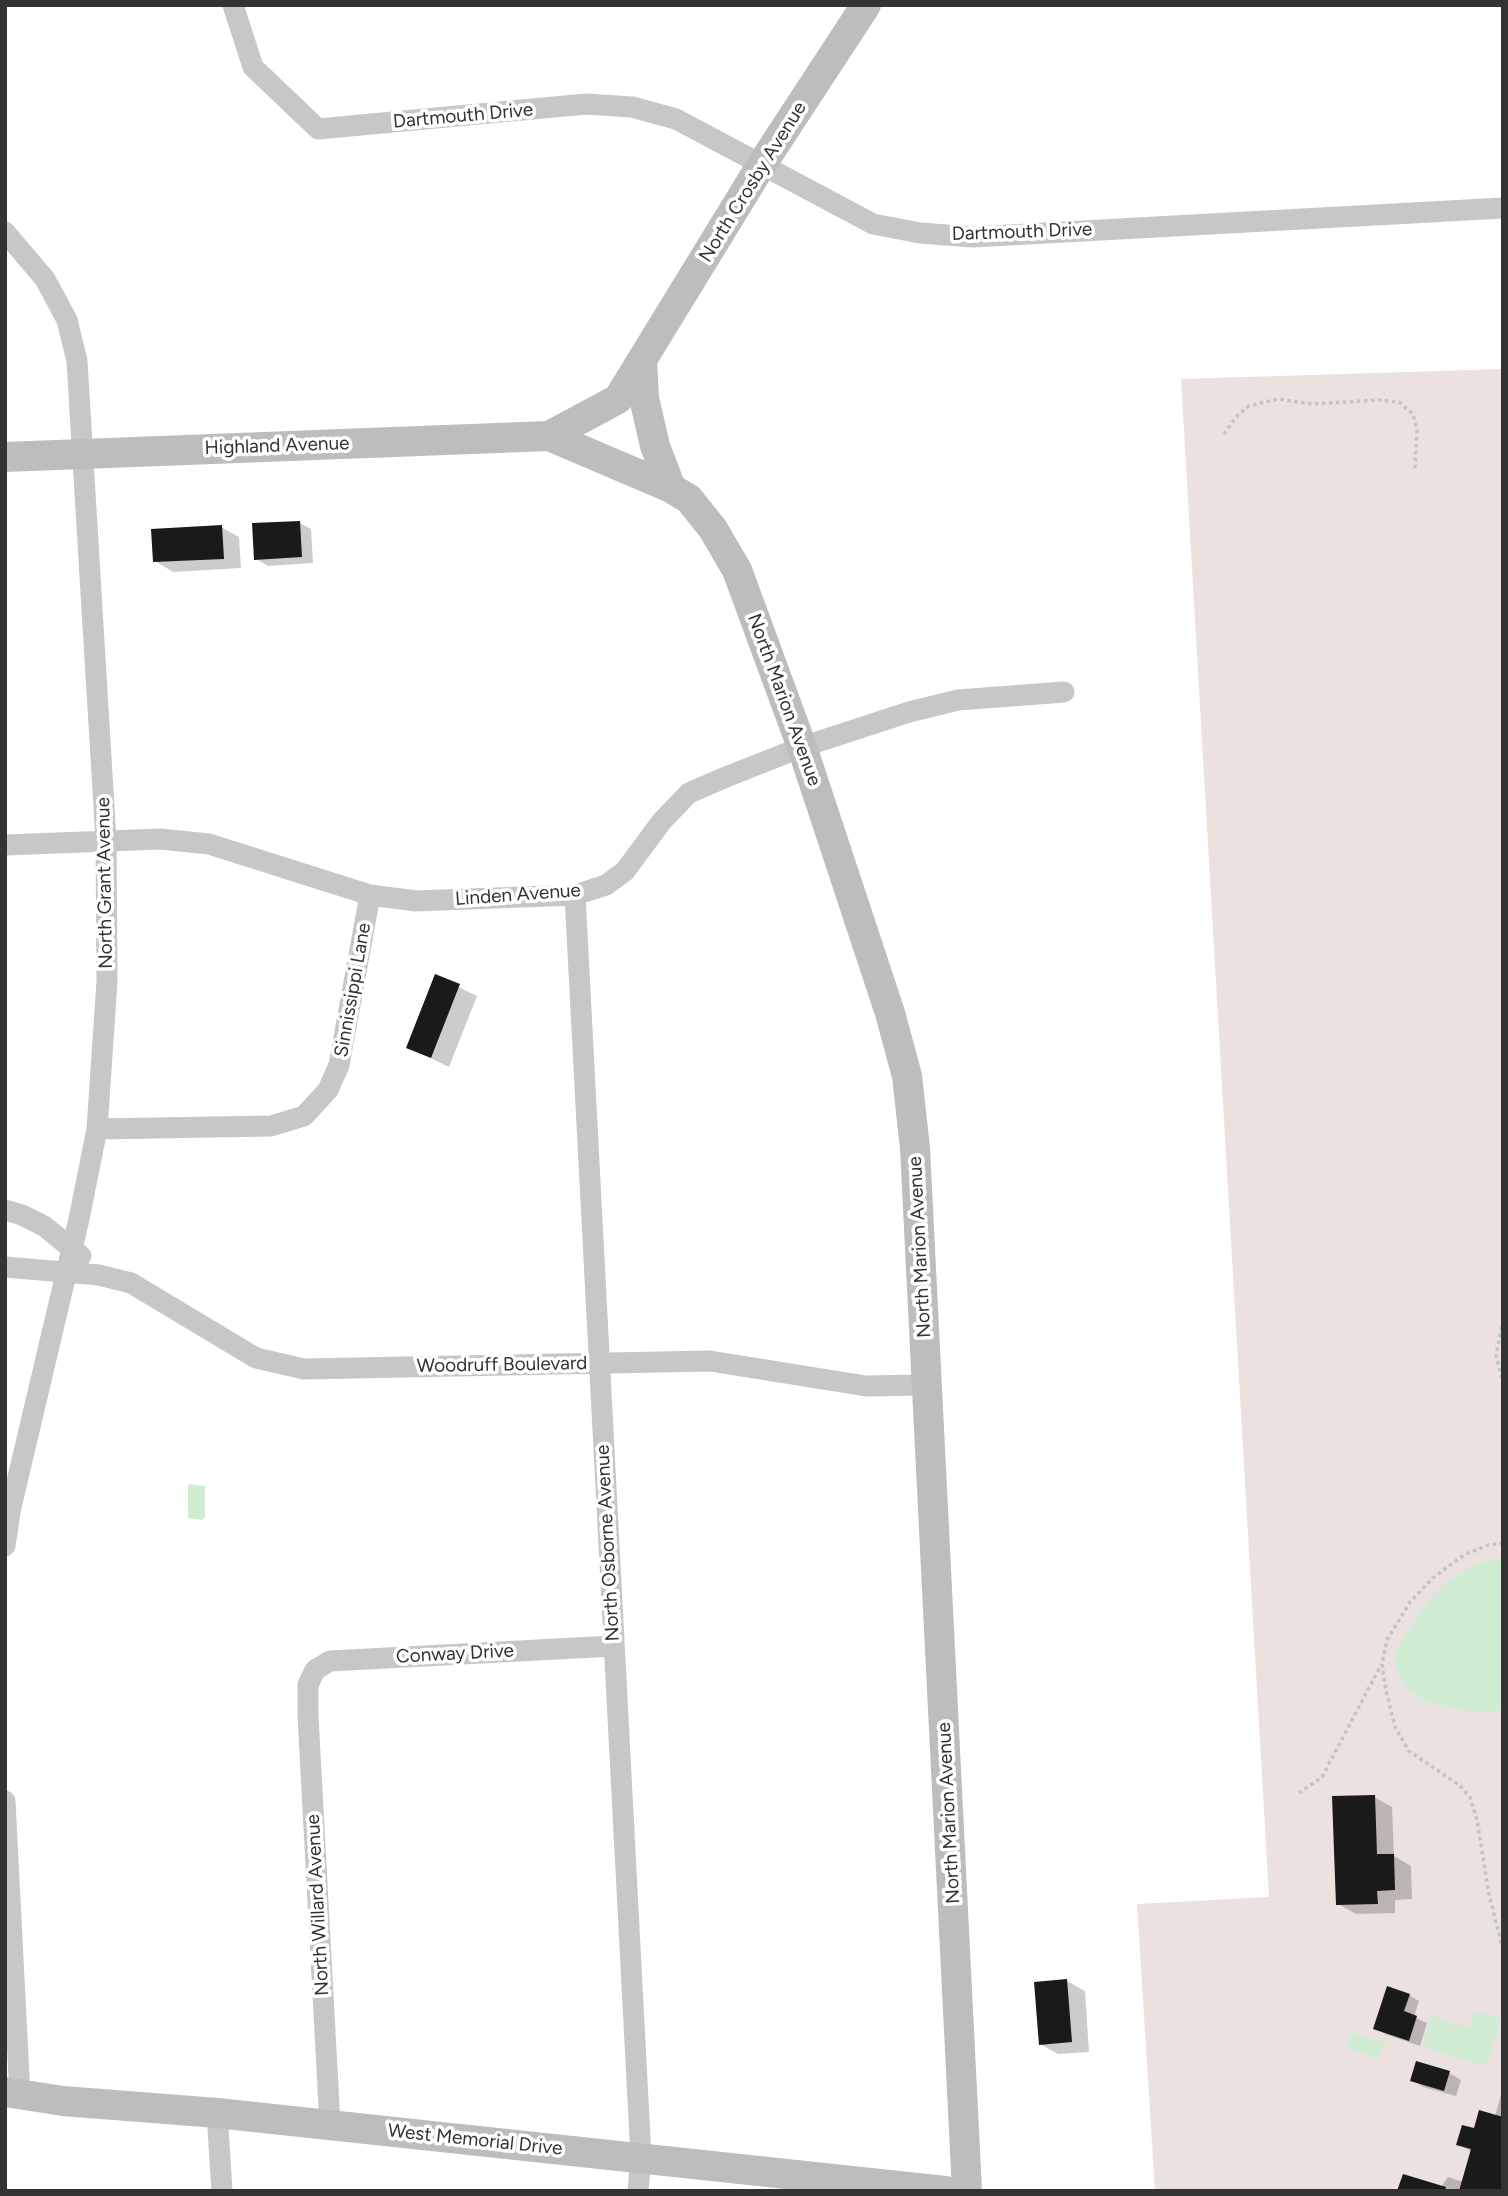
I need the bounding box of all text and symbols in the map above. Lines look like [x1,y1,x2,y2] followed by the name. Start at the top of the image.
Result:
[694,98,812,266] street label: North Crosby Avenue
[392,99,534,133] street label: Dartmouth Drive
[951,218,1093,246] street label: Dartmouth Drive
[204,432,350,460] street label: Highland Avenue
[742,611,826,789] street label: North Marion Avenue
[92,797,118,969] street label: North Grant Avenue
[454,879,582,911] street label: Linden Avenue
[330,921,376,1059] street label: Sinnissippi Lane
[904,1156,936,1338] street label: North Marion Avenue
[416,1352,588,1378] street label: Woodruff Boulevard
[591,1444,625,1642] street label: North Osborne Avenue
[395,1640,515,1668] street label: Conway Drive
[933,1722,965,1904] street label: North Marion Avenue
[302,1814,334,1996] street label: North Willard Avenue
[387,2119,563,2161] street label: West Memorial Drive

